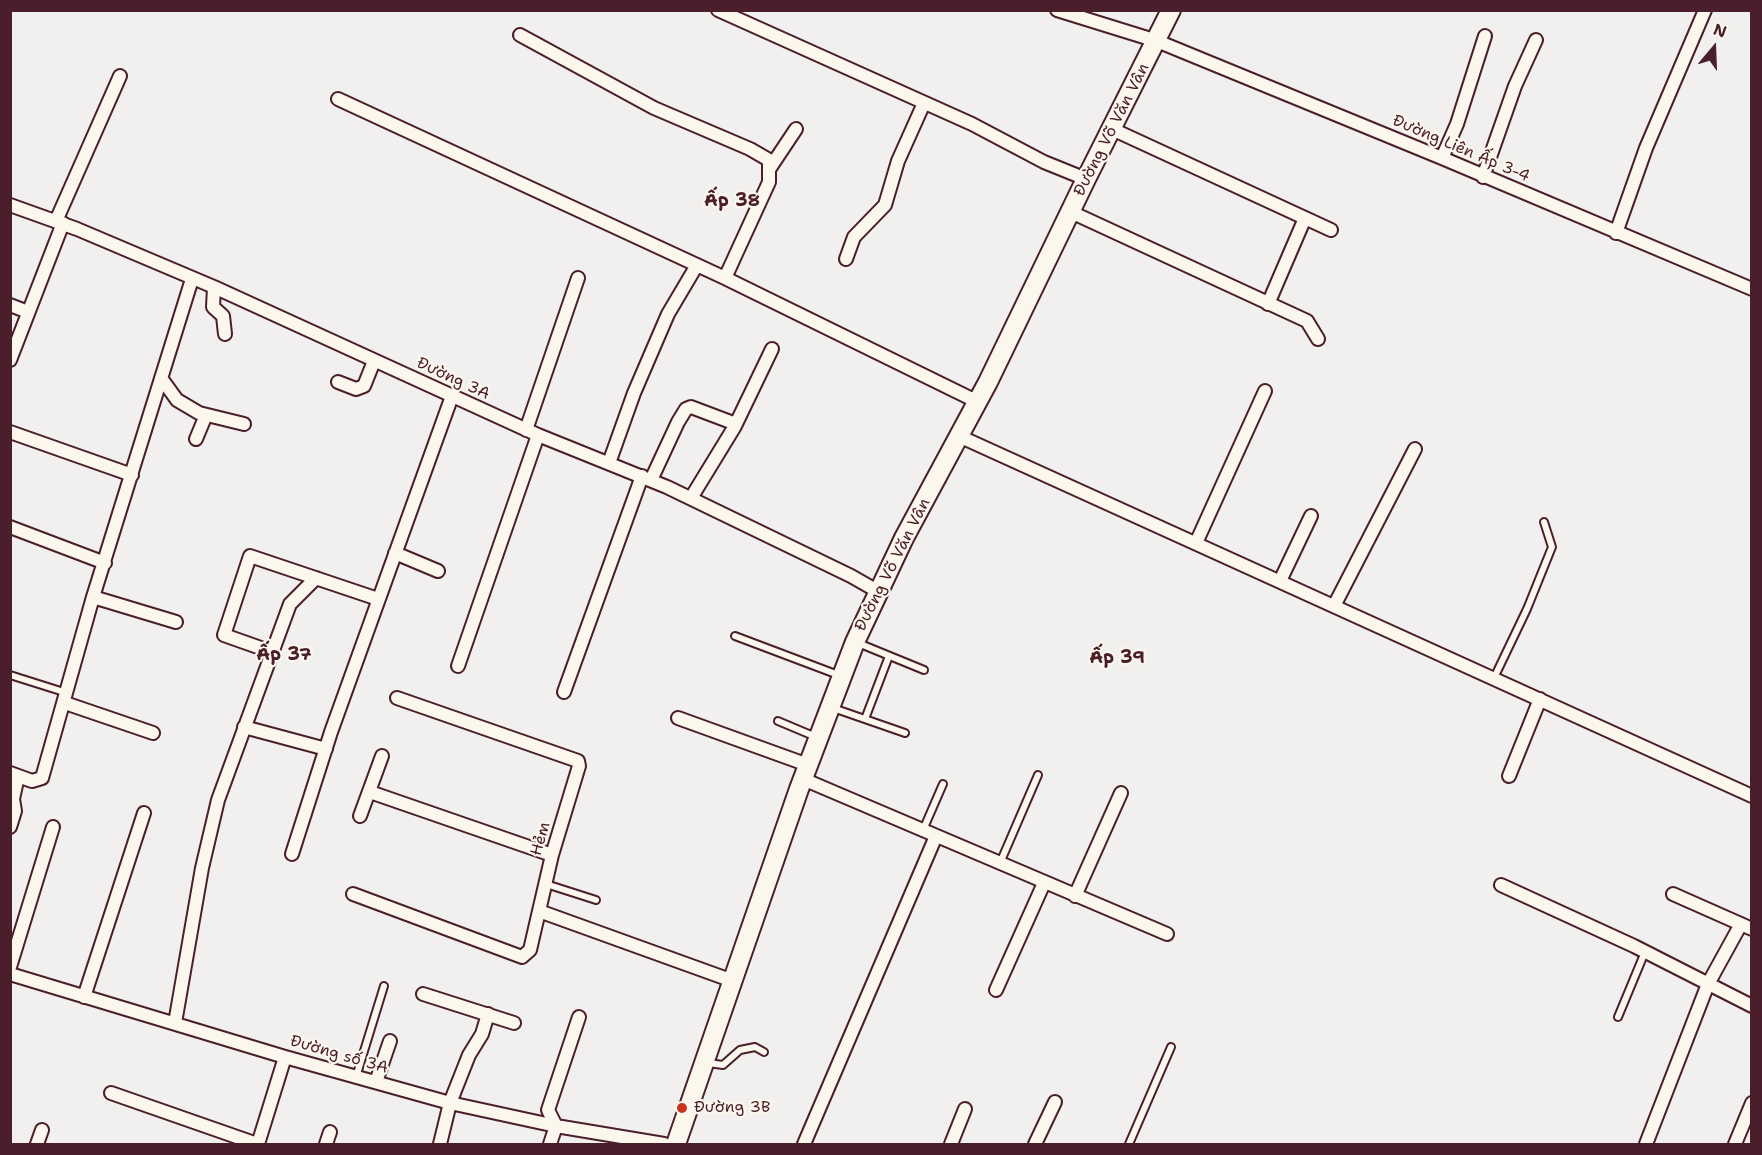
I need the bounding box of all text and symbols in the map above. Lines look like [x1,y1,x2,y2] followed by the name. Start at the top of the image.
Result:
[1684,18,1744,78] north arrow
[1711,19,1729,43] text: N
[1070,60,1154,200] street label: Đường Võ Văn Vân
[1389,111,1533,187] street label: Đường Liên Ấp 3-4
[704,190,760,212] district label: Ấp 38
[414,354,492,404] street label: Đường 3A
[851,495,935,635] street label: Đường Võ Văn Vân
[256,644,312,666] district label: Ấp 37
[1089,647,1145,669] district label: Ấp 39
[527,820,555,858] street label: Hẻm
[288,1032,390,1078] street label: Đường số 3A
[694,1098,770,1118] place label: Đường 3B
[675,1101,689,1115] marker: Đường 3B

